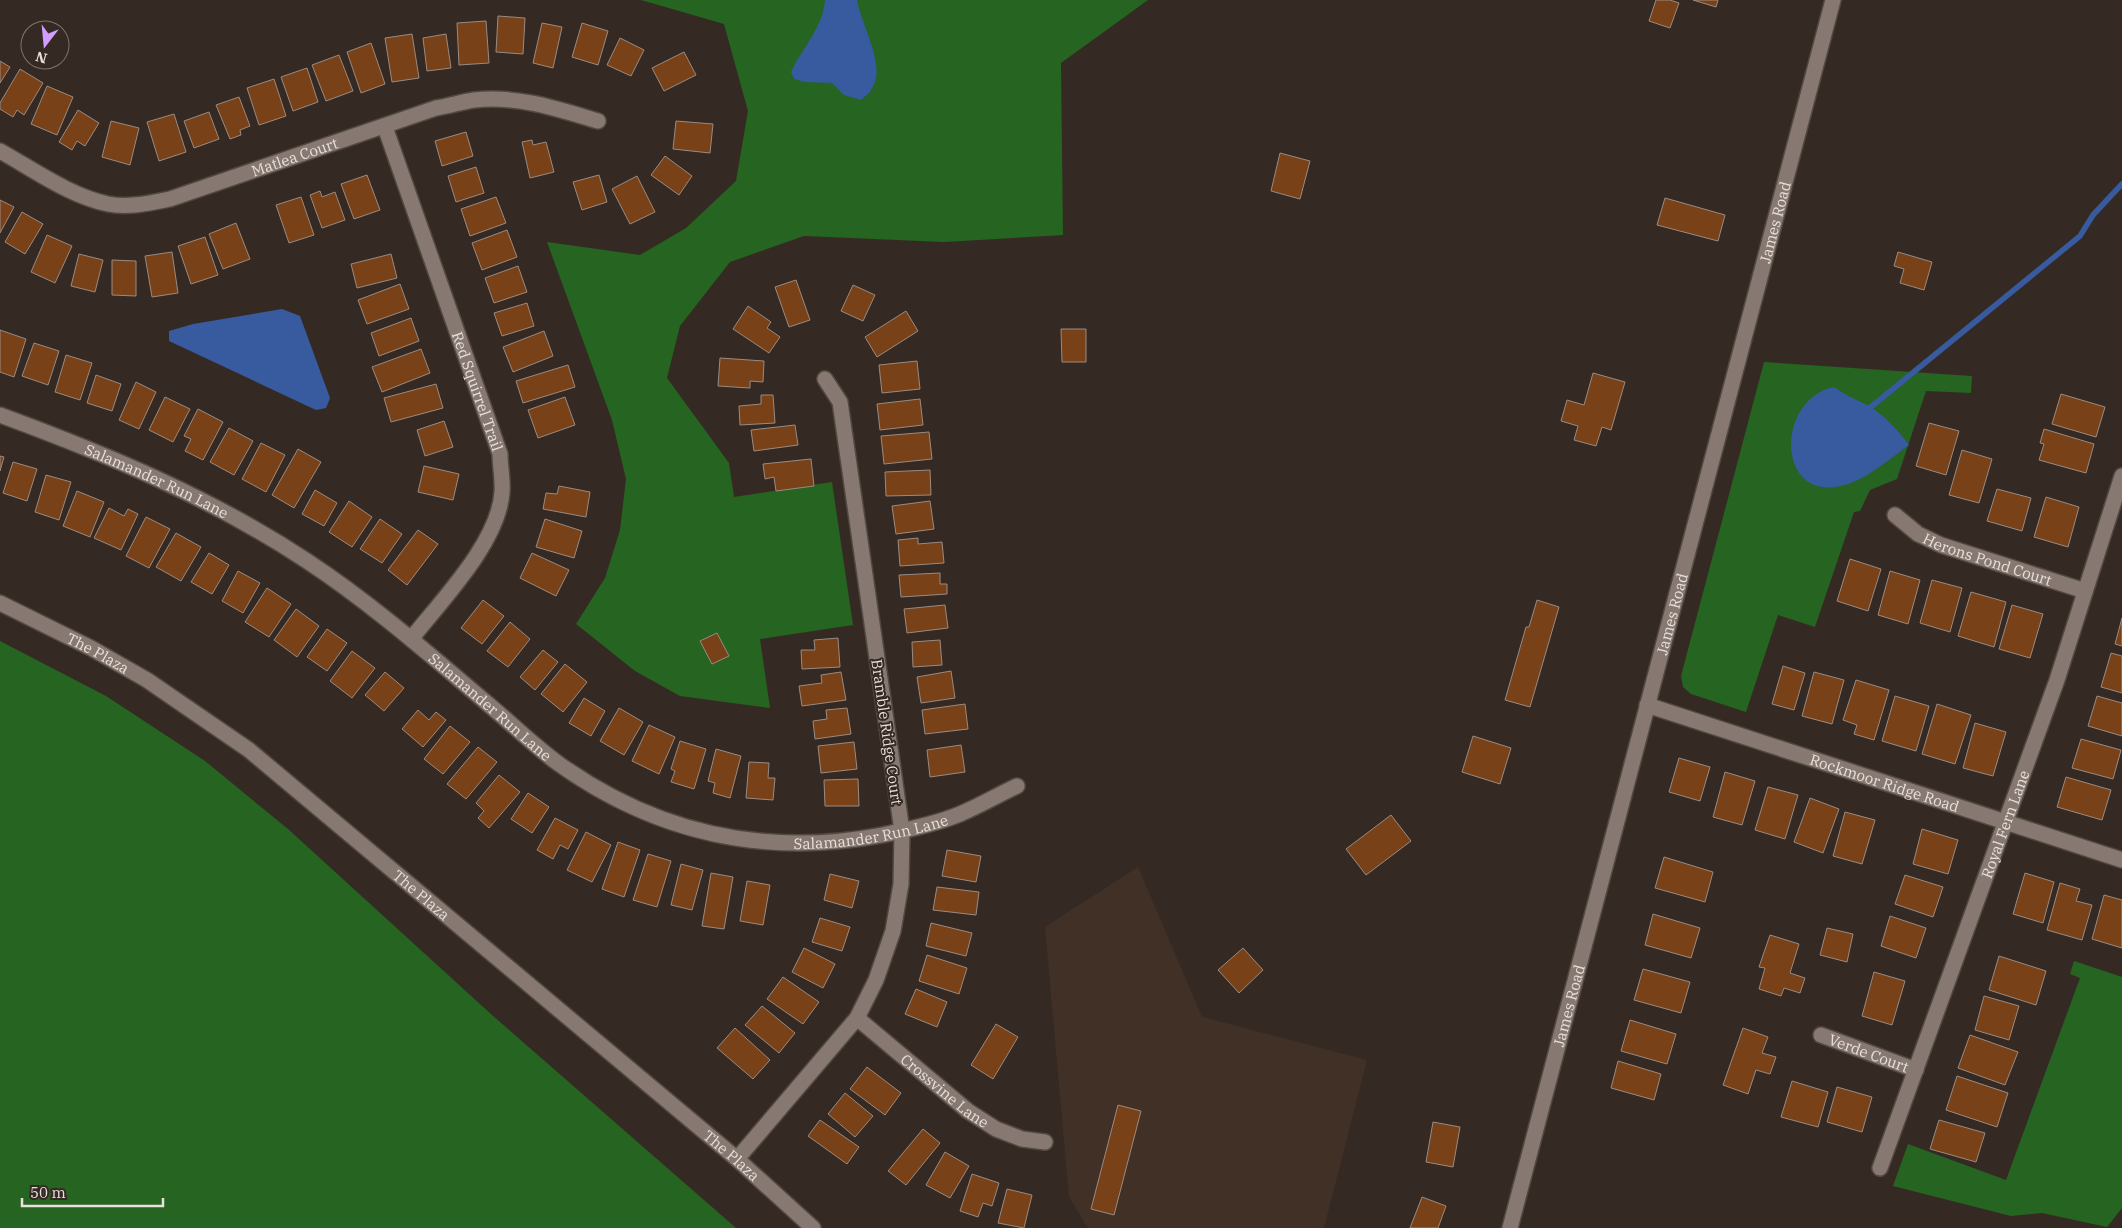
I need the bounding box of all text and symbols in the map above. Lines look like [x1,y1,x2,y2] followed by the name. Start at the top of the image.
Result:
[20,20,70,70] north arrow
[34,47,49,68] text: N
[249,133,340,180] street label: Matlea Court
[1755,179,1794,265] street label: James Road
[448,329,508,454] street label: Red Squirrel Trail
[82,439,232,522] street label: Salamander Run Lane
[1920,528,2054,589] street label: Herons Pond Court
[1652,571,1691,657] street label: James Road
[64,628,133,677] street label: The Plaza
[425,648,556,765] street label: Salamander Run Lane
[867,658,907,806] street label: Bramble Ridge Court
[1808,749,1962,816] street label: Rockmoor Ridge Road
[1976,767,2033,881] street label: Royal Fern Lane
[793,810,950,852] street label: Salamander Run Lane
[389,865,454,924] street label: The Plaza
[1549,963,1588,1049] street label: James Road
[1826,1029,1912,1076] street label: Verde Court
[897,1049,993,1131] street label: Crossvine Lane
[700,1126,764,1185] street label: The Plaza
[22,1176,164,1208] scale bar
[30,1183,66,1202] text: 50 m

